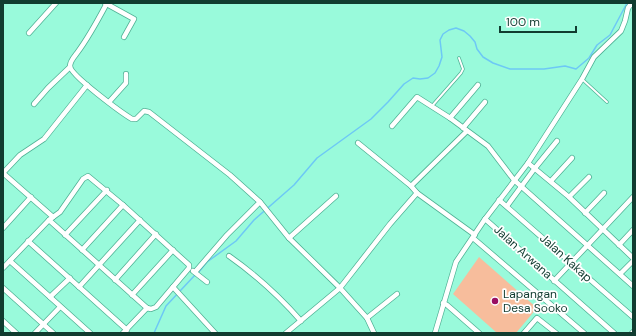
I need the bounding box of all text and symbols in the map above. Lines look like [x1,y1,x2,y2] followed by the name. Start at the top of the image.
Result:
[500,8,576,34] scale bar
[506,14,540,30] text: 100 m
[490,222,556,282] street label: Jalan Arwana
[536,230,596,286] street label: Jalan Kakap
[503,286,568,316] place label: Lapangan Desa Sooko
[490,296,500,306] marker: Lapangan Desa Sooko

